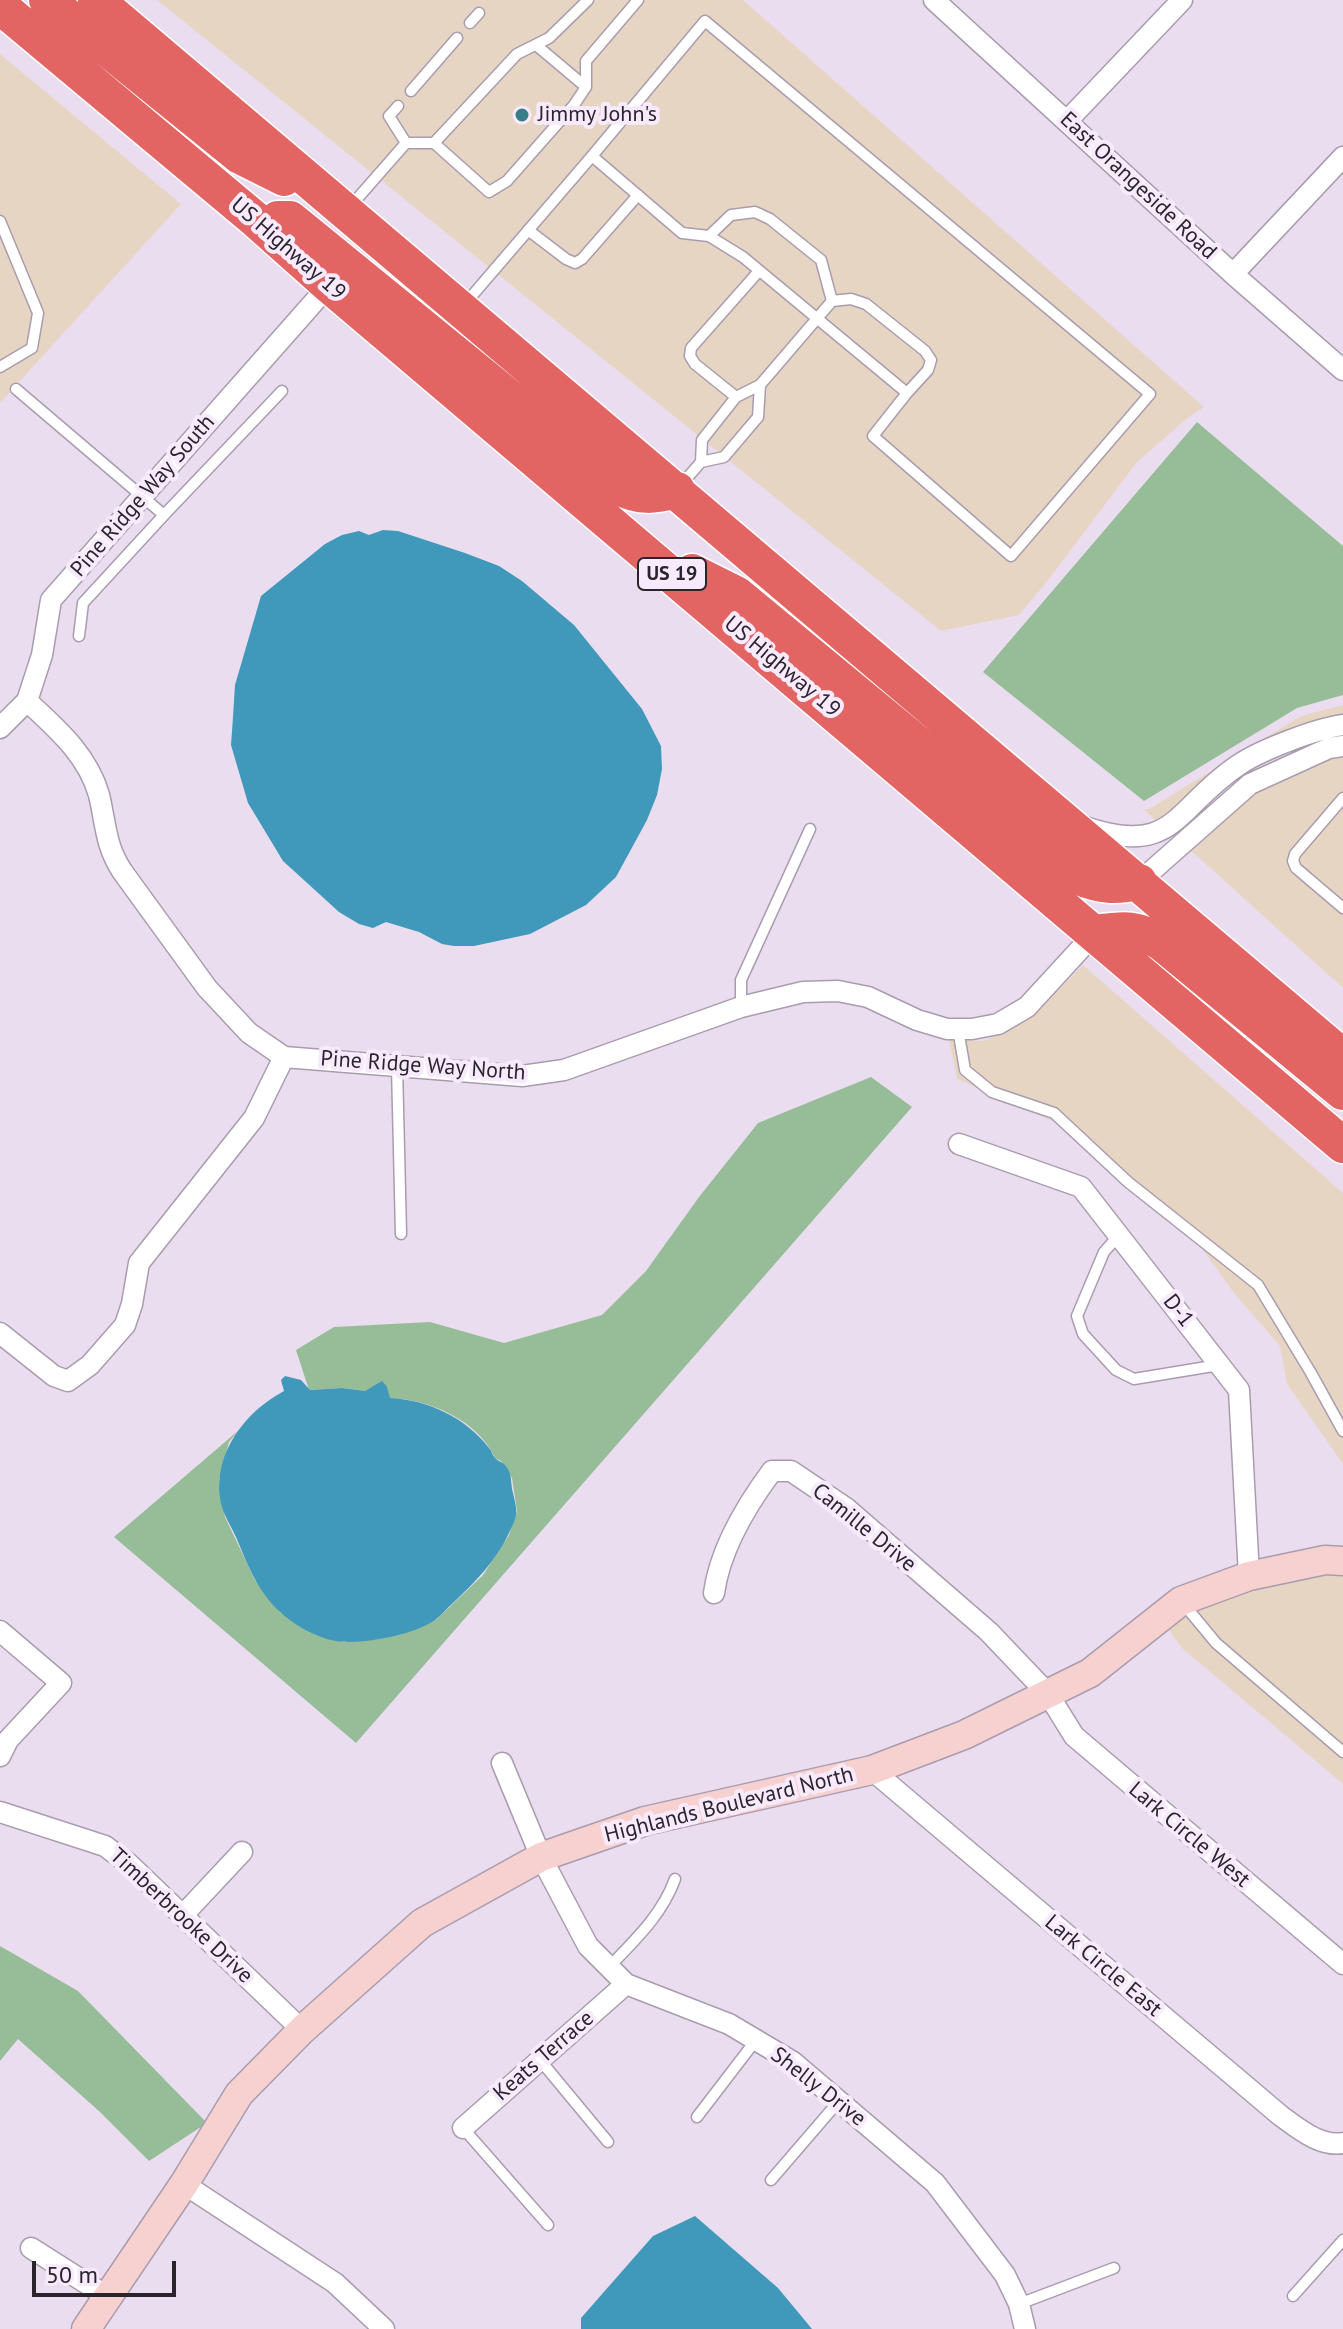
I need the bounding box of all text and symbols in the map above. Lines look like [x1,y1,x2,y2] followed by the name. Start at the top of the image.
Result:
[538,102,657,128] place label: Jimmy John's
[513,106,531,124] marker: Jimmy John's
[1054,107,1222,265] street label: East Orangeside Road
[225,192,351,306] street label: US Highway 19
[65,410,221,582] street label: Pine Ridge Way South
[638,558,706,590] road number: US 19
[719,611,845,723] street label: US Highway 19
[320,1046,526,1086] street label: Pine Ridge Way North
[1157,1289,1199,1333] street label: D-1
[807,1478,921,1578] street label: Camille Drive
[602,1761,856,1849] street label: Highlands Boulevard North
[1123,1777,1255,1893] street label: Lark Circle West
[104,1843,258,1989] street label: Timberbrooke Drive
[1039,1909,1167,2023] street label: Lark Circle East
[489,2005,599,2107] street label: Keats Terrace
[765,2042,871,2132] street label: Shelly Drive
[36,2245,180,2295] scale bar
[46,2259,98,2290] text: 50 m

